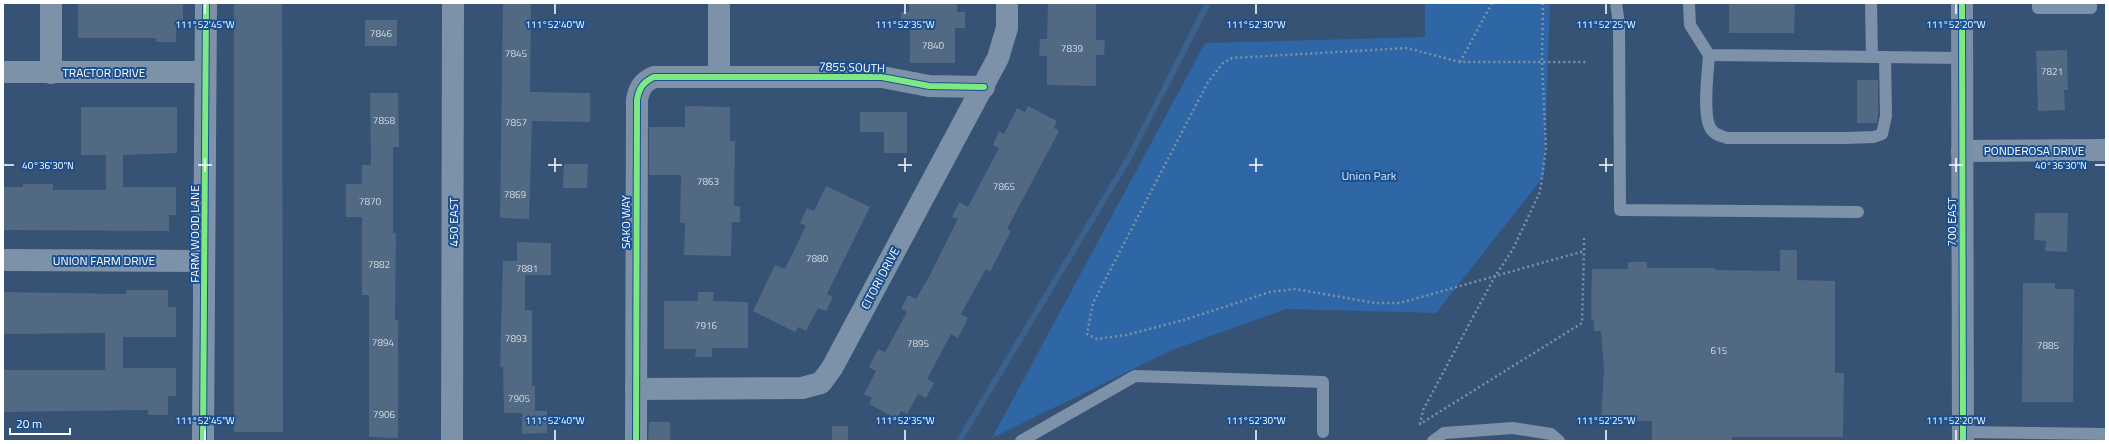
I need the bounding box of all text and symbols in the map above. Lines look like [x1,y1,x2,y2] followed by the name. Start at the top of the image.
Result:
[175,17,235,32] text: 111°52'45"W
[525,17,585,32] text: 111°52'40"W
[875,17,935,32] text: 111°52'35"W
[1226,17,1286,32] text: 111°52'30"W
[1576,17,1636,32] text: 111°52'25"W
[1926,17,1986,32] text: 111°52'20"W
[370,26,393,41] house number: 7846
[922,38,945,53] house number: 7840
[1061,41,1084,56] house number: 7839
[505,46,528,61] house number: 7845
[819,56,885,78] street label: 7855 SOUTH
[63,63,146,82] street label: TRACTOR DRIVE
[2041,64,2063,79] house number: 7821
[373,113,396,128] house number: 7858
[505,115,527,130] house number: 7857
[1984,141,2085,160] street label: PONDEROSA DRIVE
[22,158,74,173] text: 40°36'30"N
[2035,158,2087,173] text: 40°36'30"N
[1341,166,1397,185] park label: Union Park
[697,174,719,189] house number: 7863
[993,179,1016,194] house number: 7865
[185,185,204,283] street label: FARM WOOD LANE
[504,187,527,202] house number: 7869
[359,194,382,209] house number: 7870
[616,194,635,249] street label: SAKO WAY
[444,197,463,247] street label: 450 EAST
[1942,197,1961,247] street label: 700 EAST
[856,243,905,313] street label: CITORI DRIVE
[53,251,156,270] street label: UNION FARM DRIVE
[806,251,829,266] house number: 7880
[368,257,390,272] house number: 7882
[516,261,538,276] house number: 7881
[695,318,718,333] house number: 7916
[505,331,527,346] house number: 7893
[372,335,395,350] house number: 7894
[907,336,930,351] house number: 7895
[2037,338,2060,353] house number: 7885
[1711,343,1728,358] house number: 615
[508,391,531,406] house number: 7905
[373,407,396,422] house number: 7906
[10,410,70,436] scale bar
[175,413,235,428] text: 111°52'45"W
[525,413,585,428] text: 111°52'40"W
[875,413,935,428] text: 111°52'35"W
[1226,413,1286,428] text: 111°52'30"W
[1576,413,1636,428] text: 111°52'25"W
[1926,413,1986,428] text: 111°52'20"W
[16,414,42,433] text: 20 m

